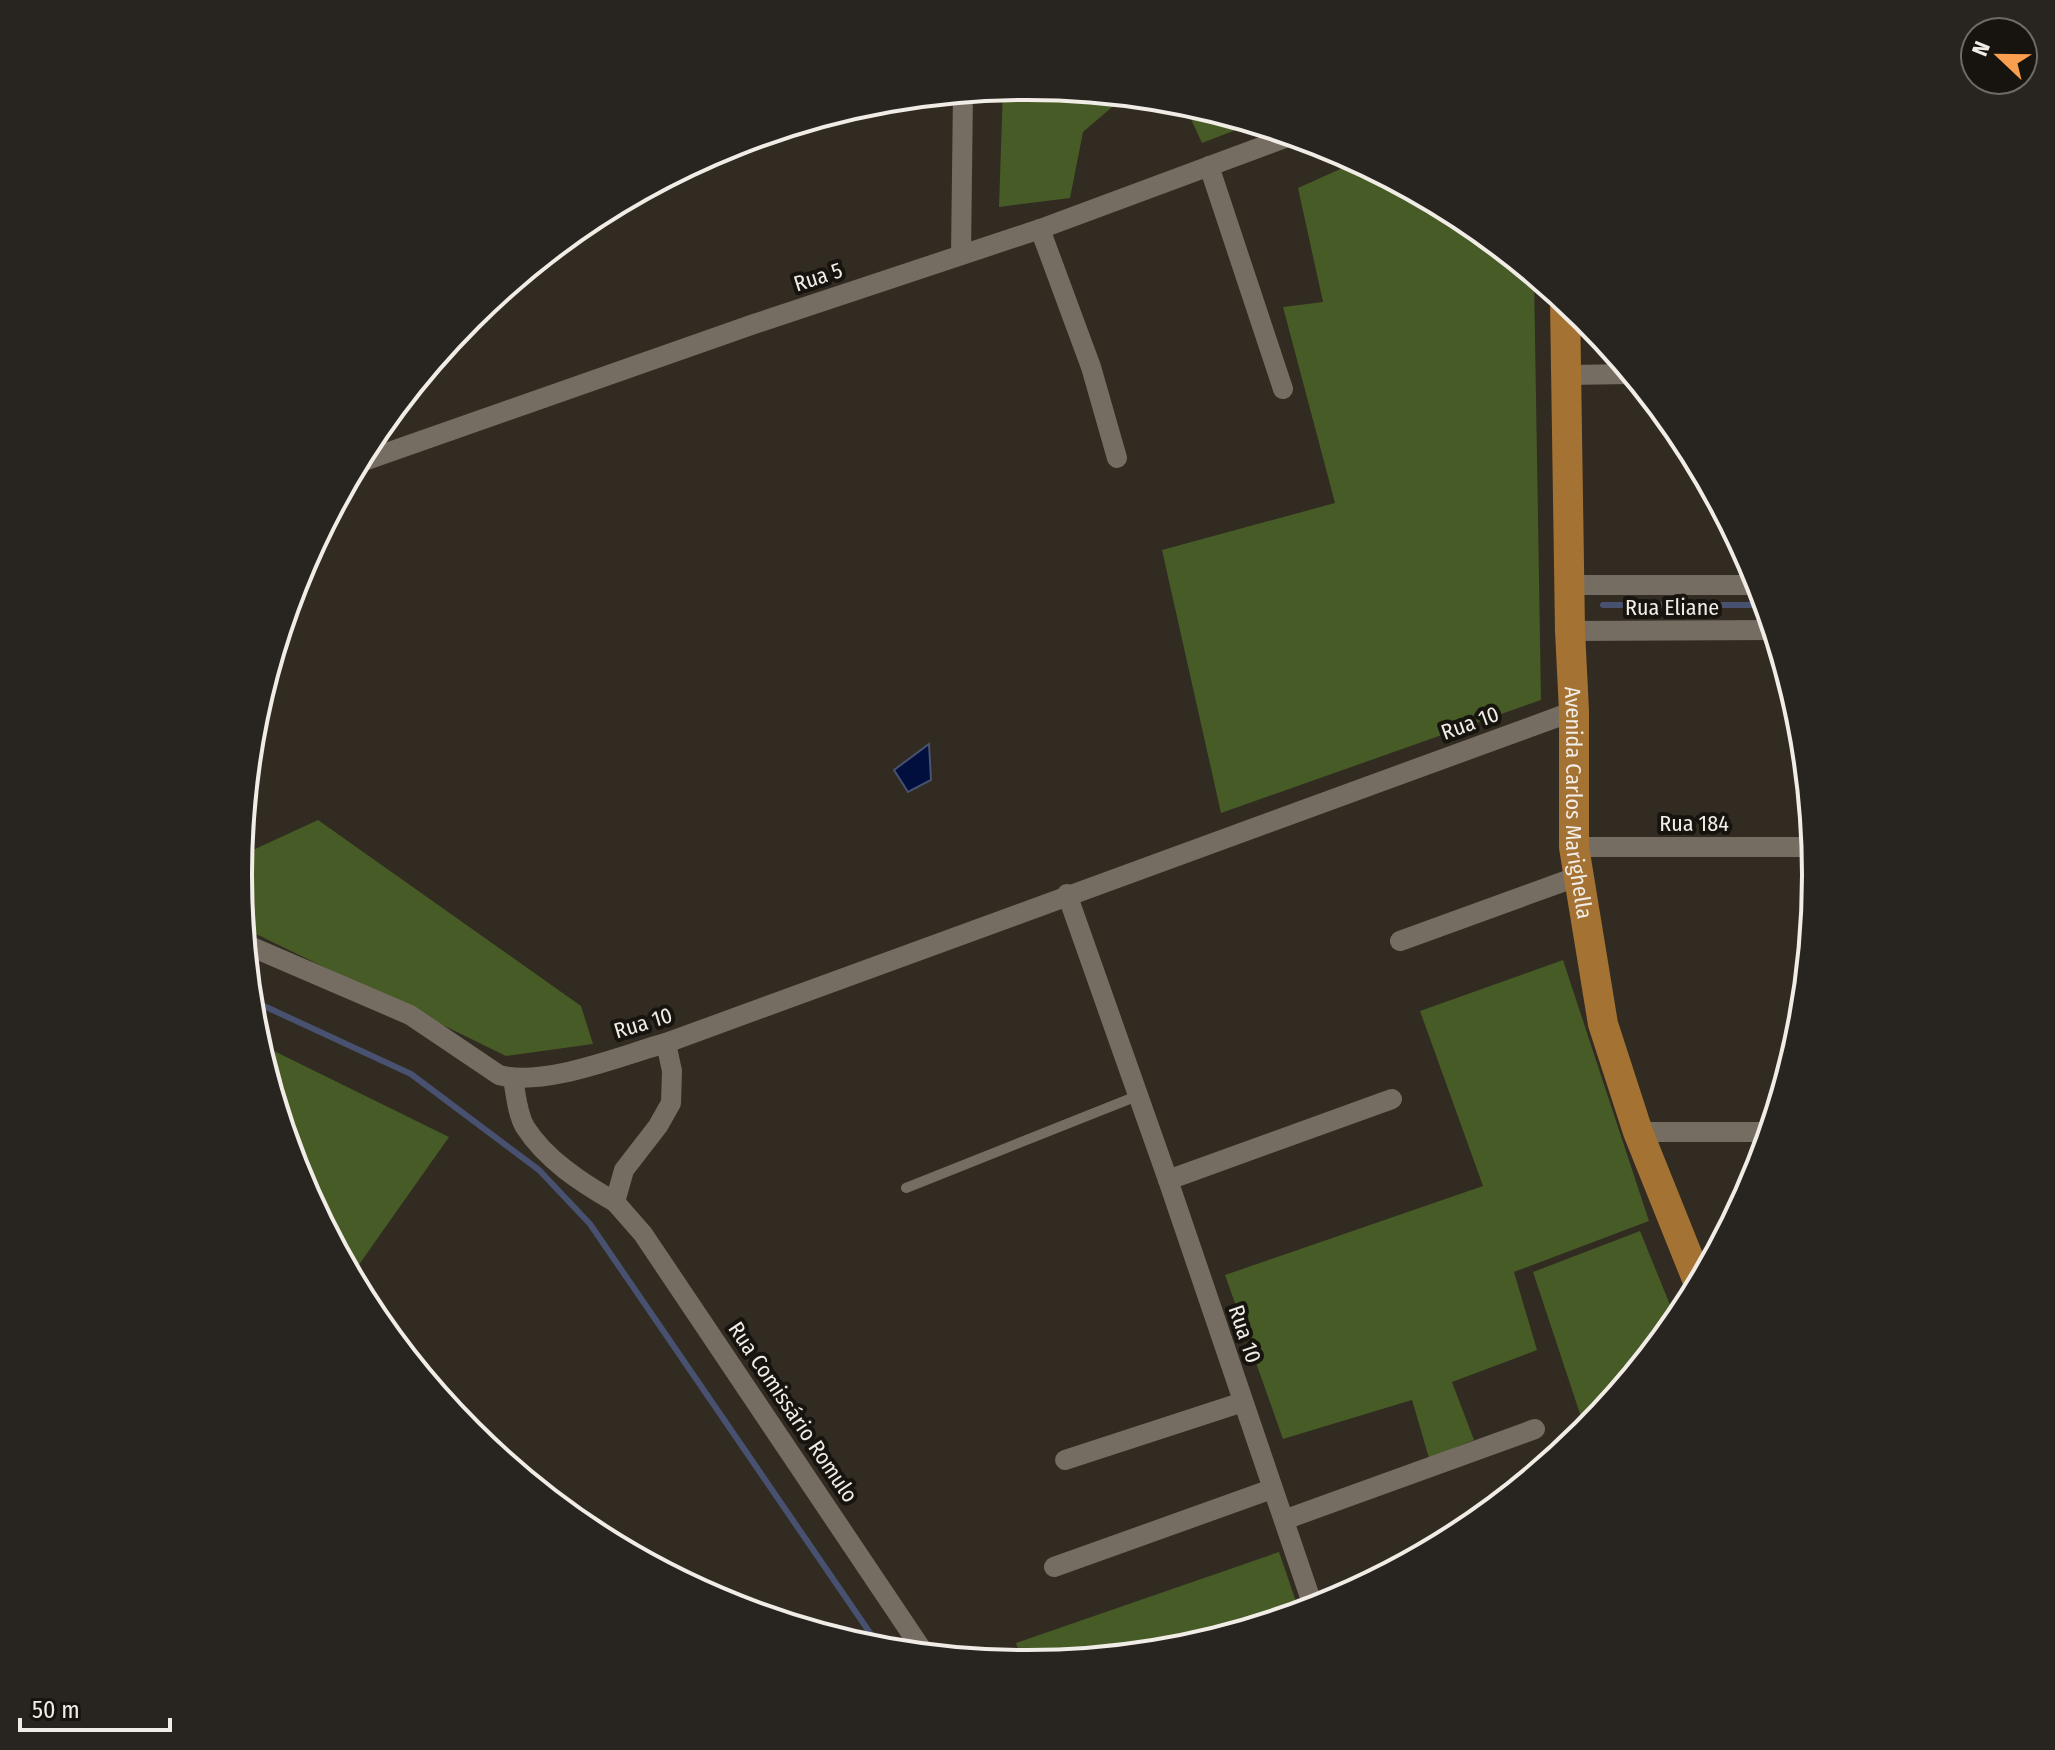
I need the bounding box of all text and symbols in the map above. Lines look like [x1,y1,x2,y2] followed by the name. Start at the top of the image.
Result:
[1959,16,2039,96] north arrow
[1966,38,1996,60] text: N
[790,257,846,297] street label: Rua 5
[1625,594,1719,621] street label: Rua Eliane
[1559,686,1599,921] street label: Avenida Carlos Marighella
[1437,700,1503,746] street label: Rua 10
[1659,810,1729,837] street label: Rua 184
[611,1001,675,1045] street label: Rua 10
[1223,1301,1267,1367] street label: Rua 10
[722,1316,864,1508] street label: Rua Comissário Romulo
[20,1682,170,1732] scale bar
[32,1696,80,1724] text: 50 m

